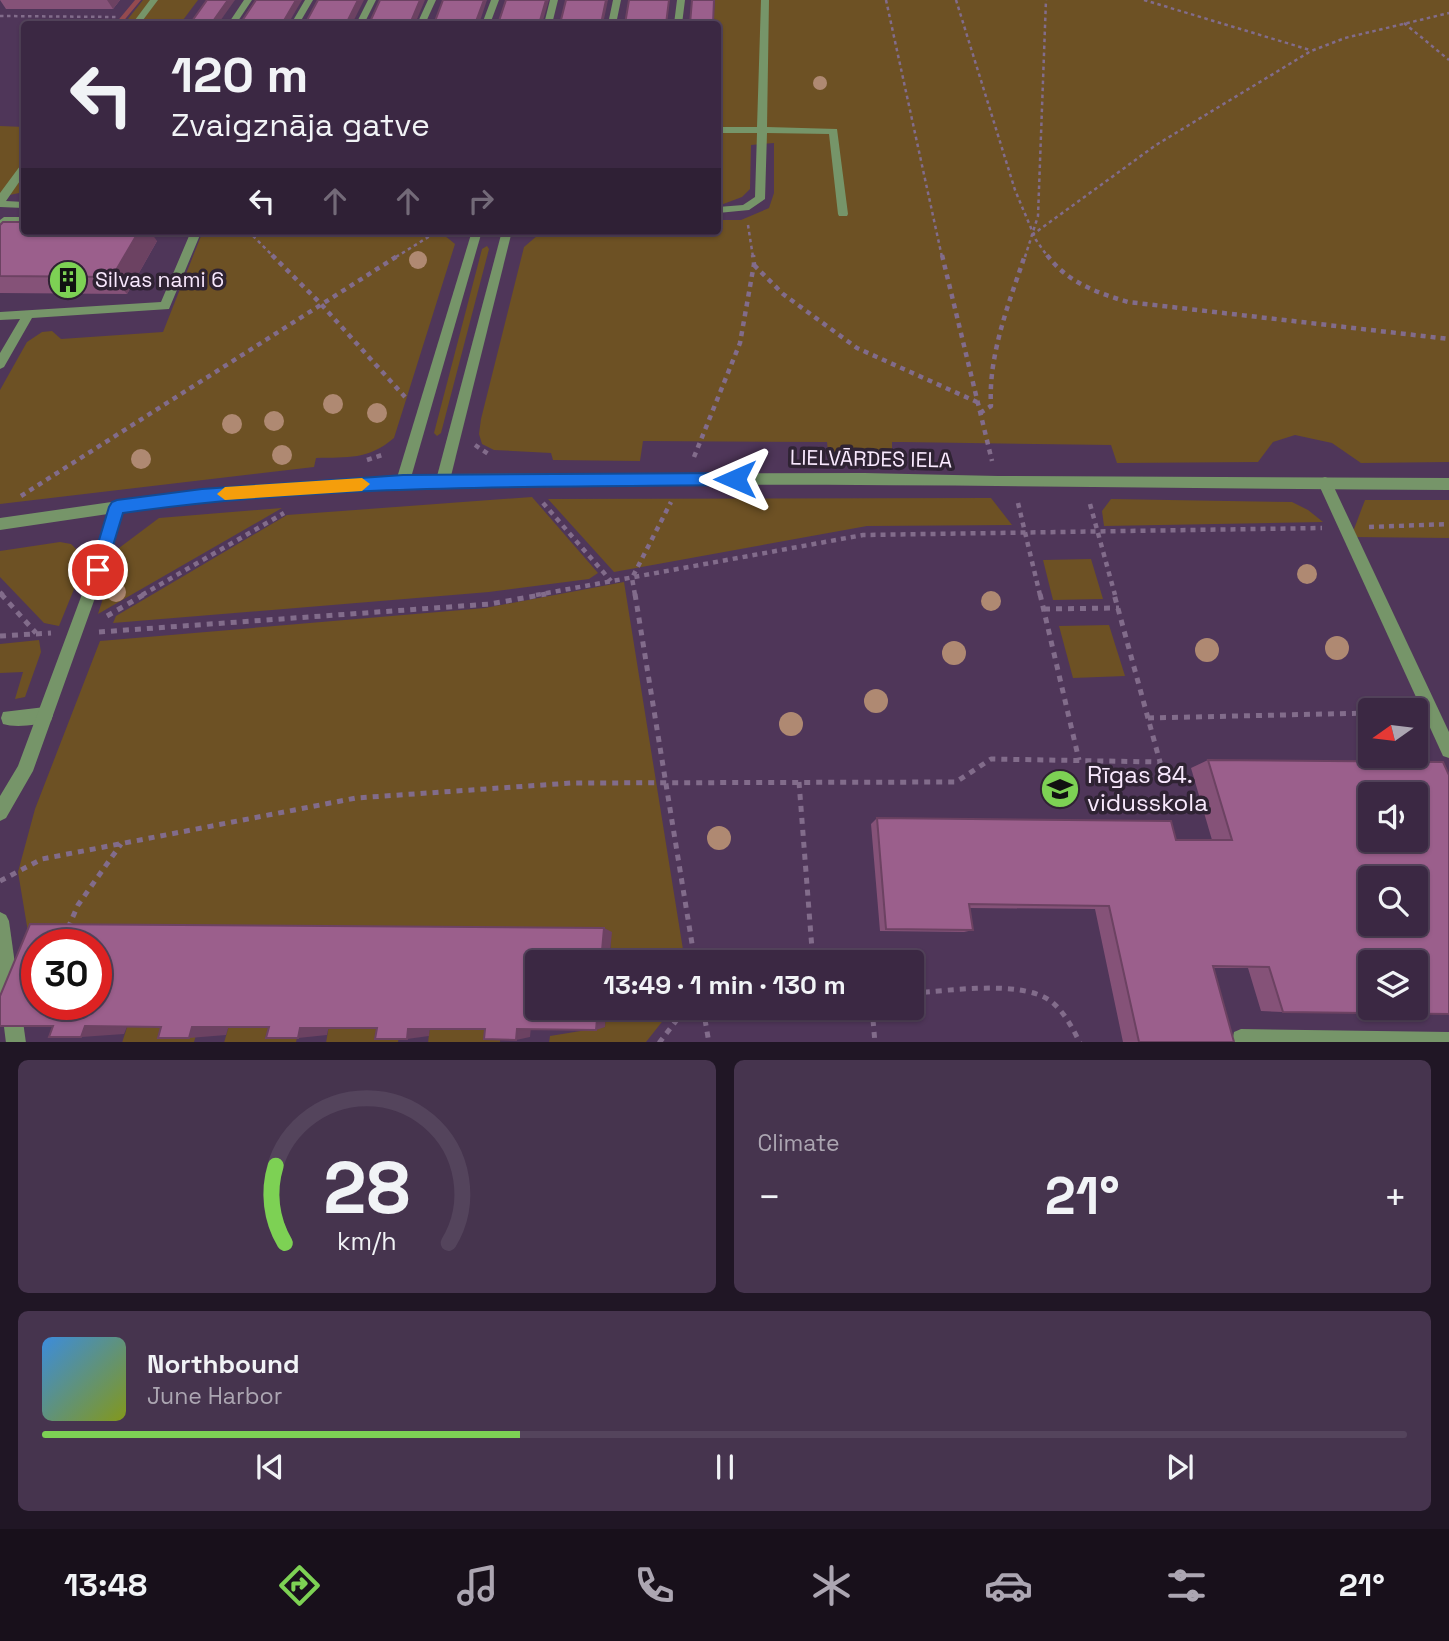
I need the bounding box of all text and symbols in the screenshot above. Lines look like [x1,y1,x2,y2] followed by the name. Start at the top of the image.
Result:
[171,44,308,106] text: 120 m
[56,49,147,140] icon: left
[171,105,430,145] text: Zvaigznāja gatve
[243,182,281,220] icon: left
[316,182,354,220] icon: ahead
[389,182,427,220] icon: ahead
[462,182,500,220] icon: right
[47,259,89,301] building icon: Silvas nami 6
[95,266,224,293] place label: Silvas nami 6
[698,442,772,516] position arrow
[790,444,952,473] street label: LIELVĀRDES IELA
[68,540,128,600] pin
[79,551,117,589] icon: arrive
[1358,698,1428,768] north arrow
[1358,698,1428,1020] map controls
[1087,759,1208,818] place label: Rīgas 84. vidusskola
[1039,768,1081,810] school or university icon: Rīgas 84. vidusskola
[1358,782,1428,852] button: sound
[1358,866,1428,936] button: search
[21,929,112,1020] speed limit sign: 30
[1358,950,1428,1020] button: layers
[603,968,846,1002] text: 13:49 · 1 min · 130 m
[758,1128,840,1158] text: Climate
[323,1141,410,1234] text: 28
[1045,1163,1120,1229] text: 21°
[758,1173,781,1221] text: −
[1383,1173,1407,1221] text: +
[337,1224,397,1256] text: km/h
[147,1347,300,1381] text: Northbound
[147,1381,282,1411] text: June Harbor
[251,1448,289,1486] icon: previous
[706,1448,744,1486] icon: pause
[1161,1448,1199,1486] icon: next
[275,1561,324,1610] icon: directions
[453,1561,502,1610] icon: music
[630,1561,679,1610] icon: phone
[807,1561,856,1610] icon: climate
[984,1561,1033,1610] icon: car
[1162,1561,1211,1610] icon: filters
[64,1565,147,1605] text: 13:48
[1339,1565,1385,1605] text: 21°

